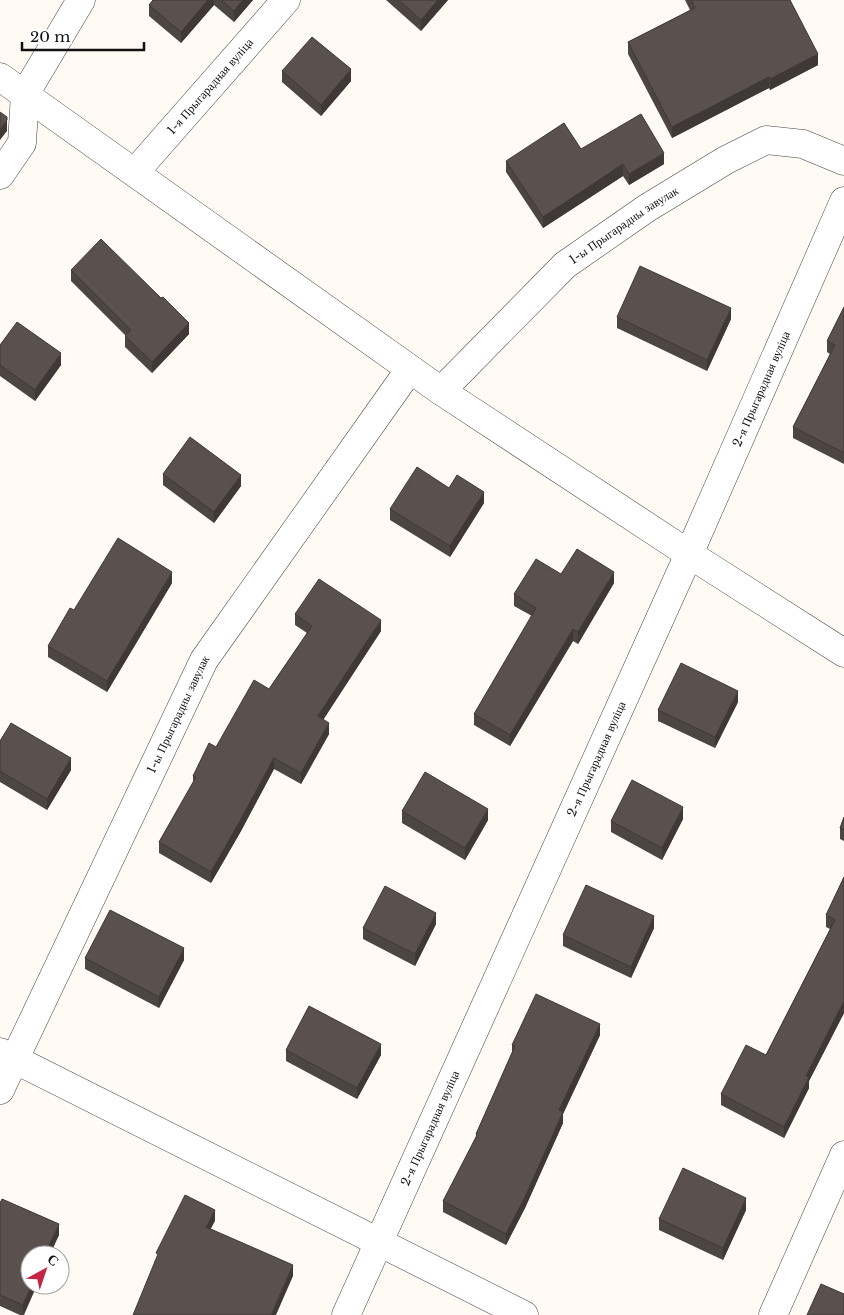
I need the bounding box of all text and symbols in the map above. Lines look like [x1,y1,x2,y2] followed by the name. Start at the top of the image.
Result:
[22,20,145,52] scale bar
[30,27,70,46] text: 20 m
[164,34,256,137] street label: 1-я Прыгарадная вуліца
[566,183,681,267] street label: 1-ы Прыгарадны завулак
[729,328,793,449] street label: 2-я Прыгарадная вуліца
[143,652,212,775] street label: 1-ы Прыгарадны завулак
[564,698,629,819] street label: 2-я Прыгарадная вуліца
[397,1067,463,1188] street label: 2-я Прыгарадная вуліца
[20,1245,70,1295] north arrow
[44,1250,63,1270] text: С

